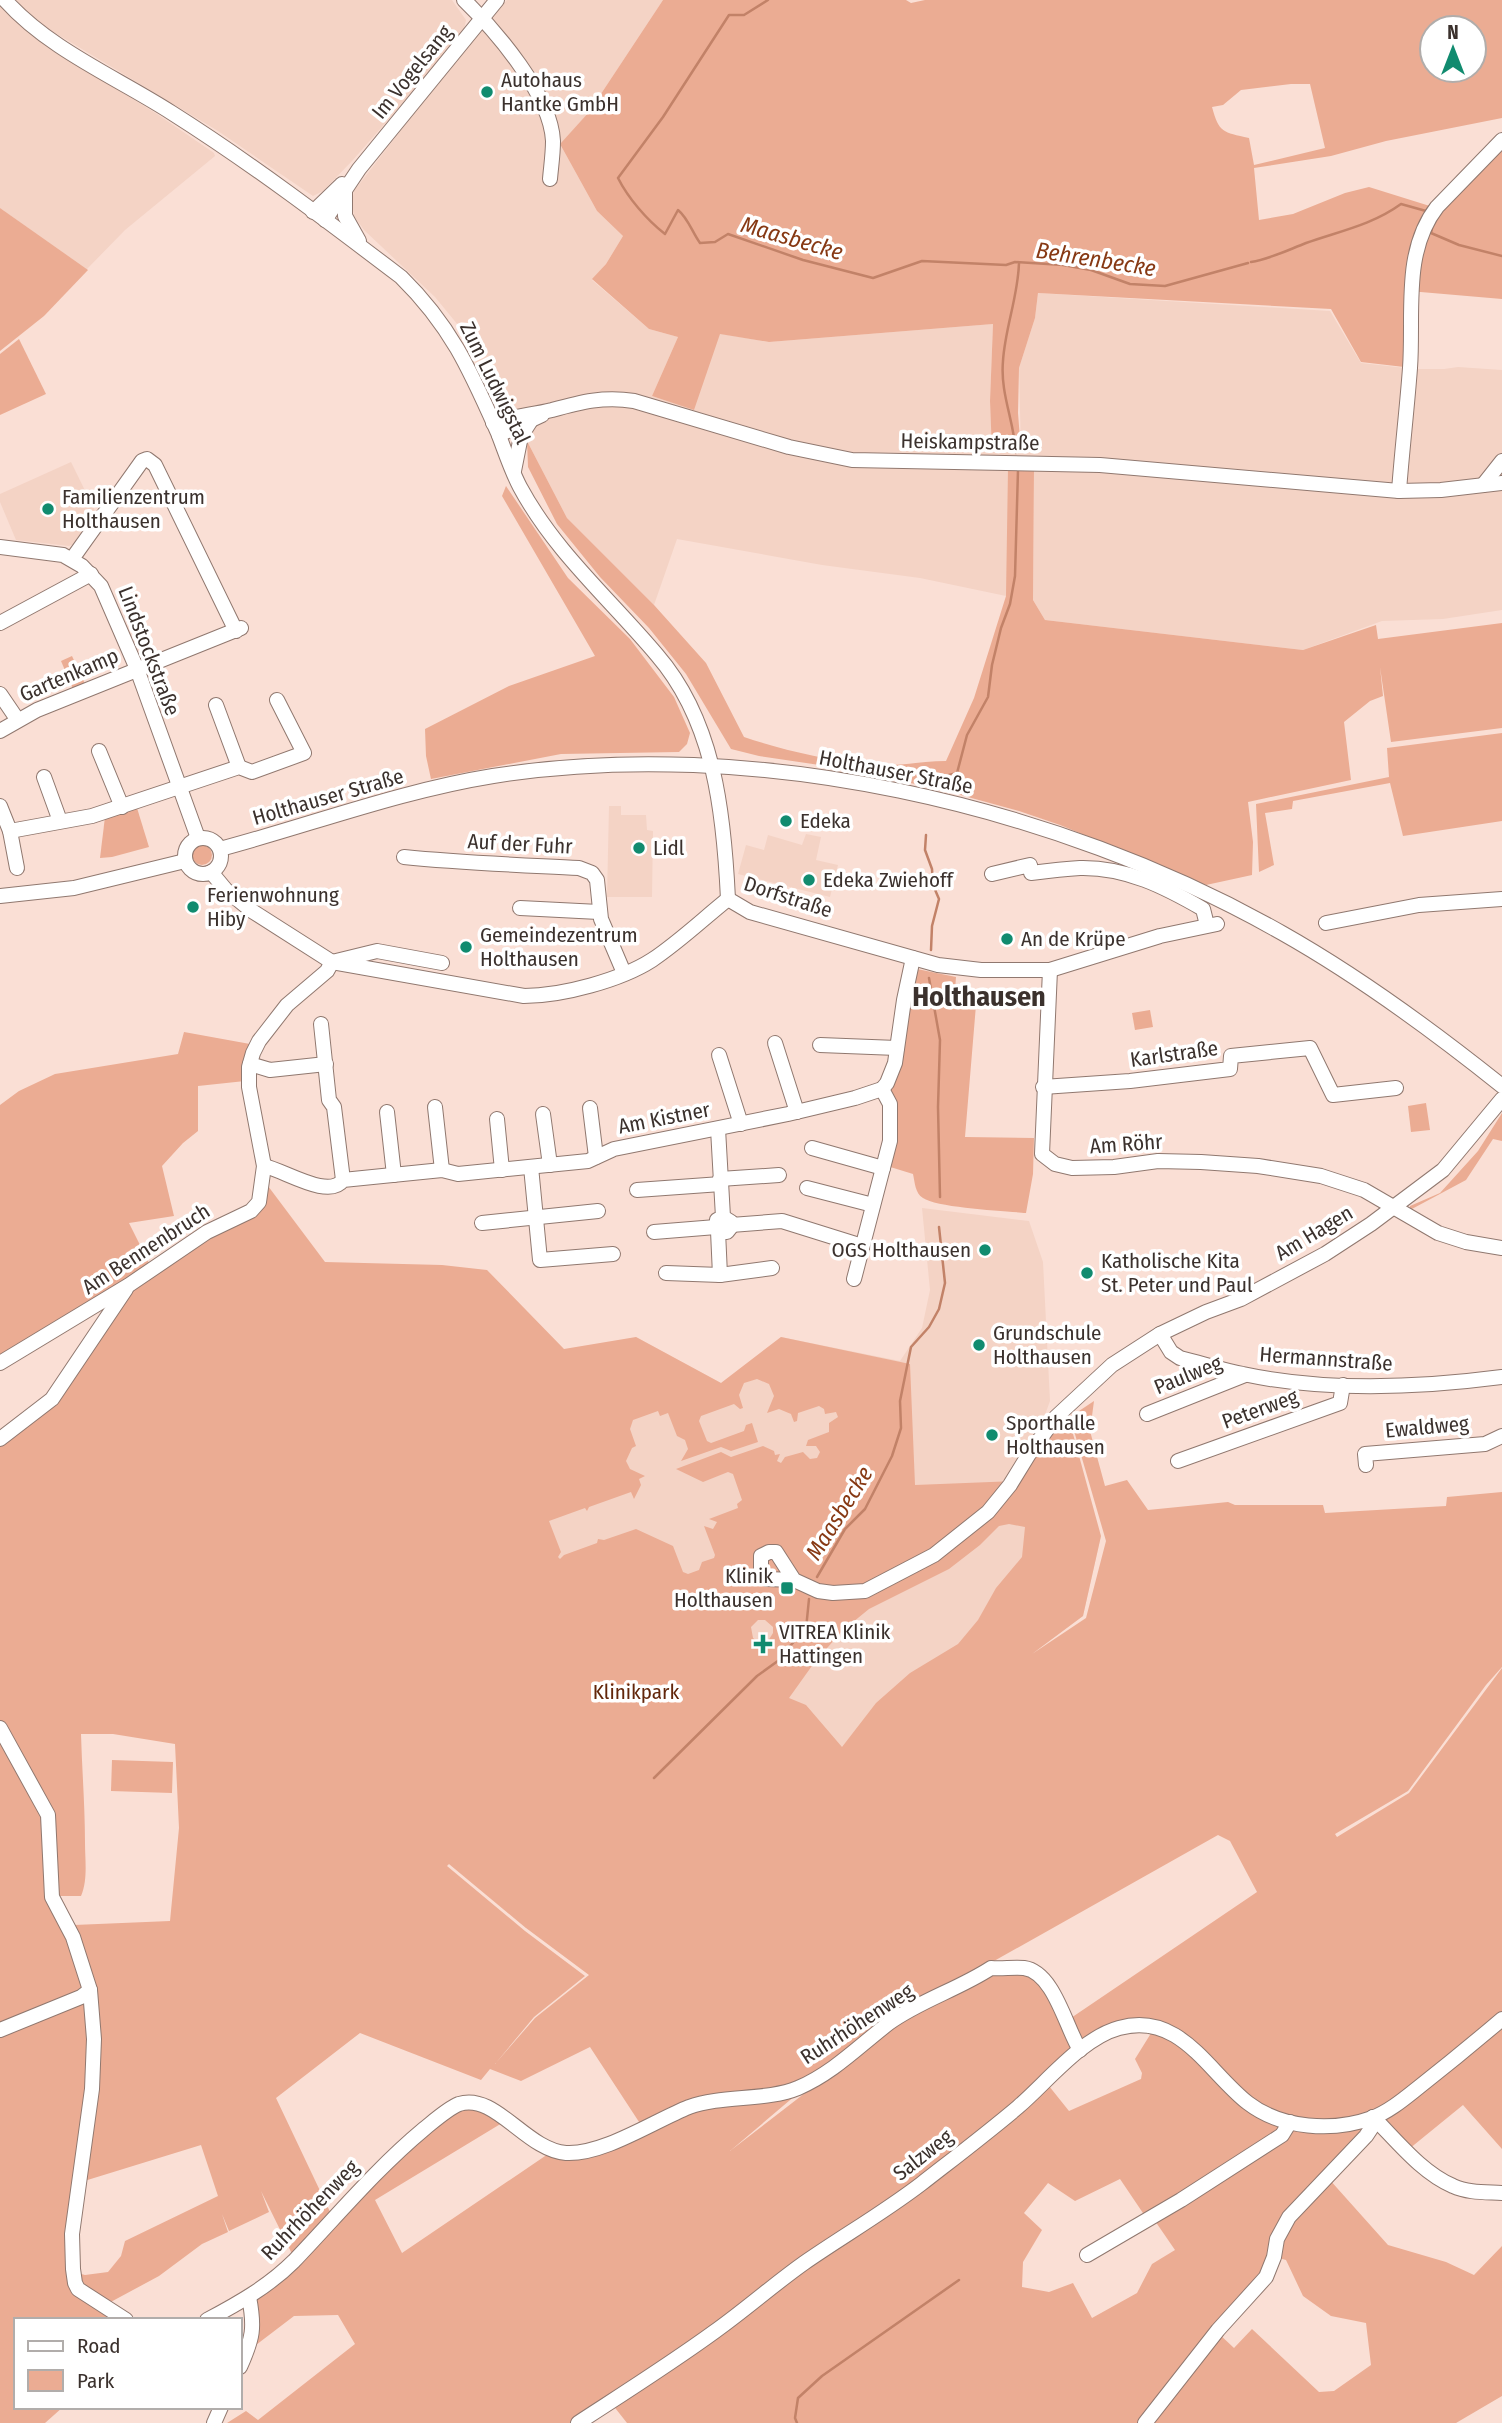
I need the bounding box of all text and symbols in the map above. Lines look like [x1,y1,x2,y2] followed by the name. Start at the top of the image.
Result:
[1418,14,1488,84] north arrow
[366,20,458,124] street label: Im Vogelsang
[1447,21,1459,44] text: N
[501,67,619,117] place label: Autohaus Hantke GmbH
[479,84,495,100] marker: Autohaus Hantke GmbH
[738,210,846,266] water label: Maasbecke
[1034,236,1158,282] water label: Behrenbecke
[454,318,536,449] street label: Zum Ludwigstal
[900,428,1040,456] street label: Heiskampstraße
[62,484,205,534] place label: Familienzentrum Holthausen
[40,501,56,517] marker: Familienzentrum Holthausen
[112,583,186,719] street label: Lindstockstraße
[16,643,122,707] street label: Gartenkamp
[817,744,975,800] street label: Holthauser Straße
[249,763,407,831] street label: Holthauser Straße
[800,808,851,834] place label: Edeka
[778,813,794,829] marker: Edeka
[467,828,574,860] street label: Auf der Fuhr
[653,835,685,861] place label: Lidl
[631,840,647,856] marker: Lidl
[823,867,954,893] place label: Edeka Zwiehoff
[741,871,835,923] street label: Dorfstraße
[801,872,817,888] marker: Edeka Zwiehoff
[207,882,339,932] place label: Ferienwohnung Hiby
[185,899,201,915] marker: Ferienwohnung Hiby
[480,922,638,972] place label: Gemeindezentrum Holthausen
[1021,926,1126,952] place label: An de Krüpe
[999,931,1015,947] marker: An de Krüpe
[458,939,474,955] marker: Gemeindezentrum Holthausen
[912,980,1046,1013] district label: Holthausen
[1128,1035,1220,1073] street label: Karlstraße
[616,1096,713,1140] street label: Am Kistner
[1089,1128,1164,1160] street label: Am Röhr
[77,1198,215,1300] street label: Am Bennenbruch
[1270,1200,1358,1266] street label: Am Hagen
[831,1237,971,1263] place label: OGS Holthausen
[977,1242,993,1258] marker: OGS Holthausen
[1101,1248,1253,1298] place label: Katholische Kita St. Peter und Paul
[1079,1265,1095,1281] marker: Katholische Kita St. Peter und Paul
[993,1320,1102,1370] place label: Grundschule Holthausen
[971,1337,987,1353] marker: Grundschule Holthausen
[1259,1341,1393,1377] street label: Hermannstraße
[1150,1350,1226,1400] street label: Paulweg
[1218,1383,1302,1435] street label: Peterweg
[1006,1410,1105,1460] place label: Sporthalle Holthausen
[1384,1410,1470,1444] street label: Ewaldweg
[984,1427,1000,1443] marker: Sporthalle Holthausen
[799,1461,879,1565] water label: Maasbecke
[674,1563,773,1613] place label: Klinik Holthausen
[779,1580,795,1596] marker: Klinik Holthausen
[779,1619,890,1669] place label: VITREA Klinik Hattingen
[753,1634,773,1654] marker: VITREA Klinik Hattingen
[593,1679,679,1705] park label: Klinikpark
[796,1978,918,2070] street label: Ruhrhöhenweg
[888,2124,958,2186] street label: Salzweg
[256,2154,364,2266] street label: Ruhrhöhenweg
[14,2318,242,2409] legend
[77,2333,121,2359] text: Road
[77,2368,115,2394] text: Park

